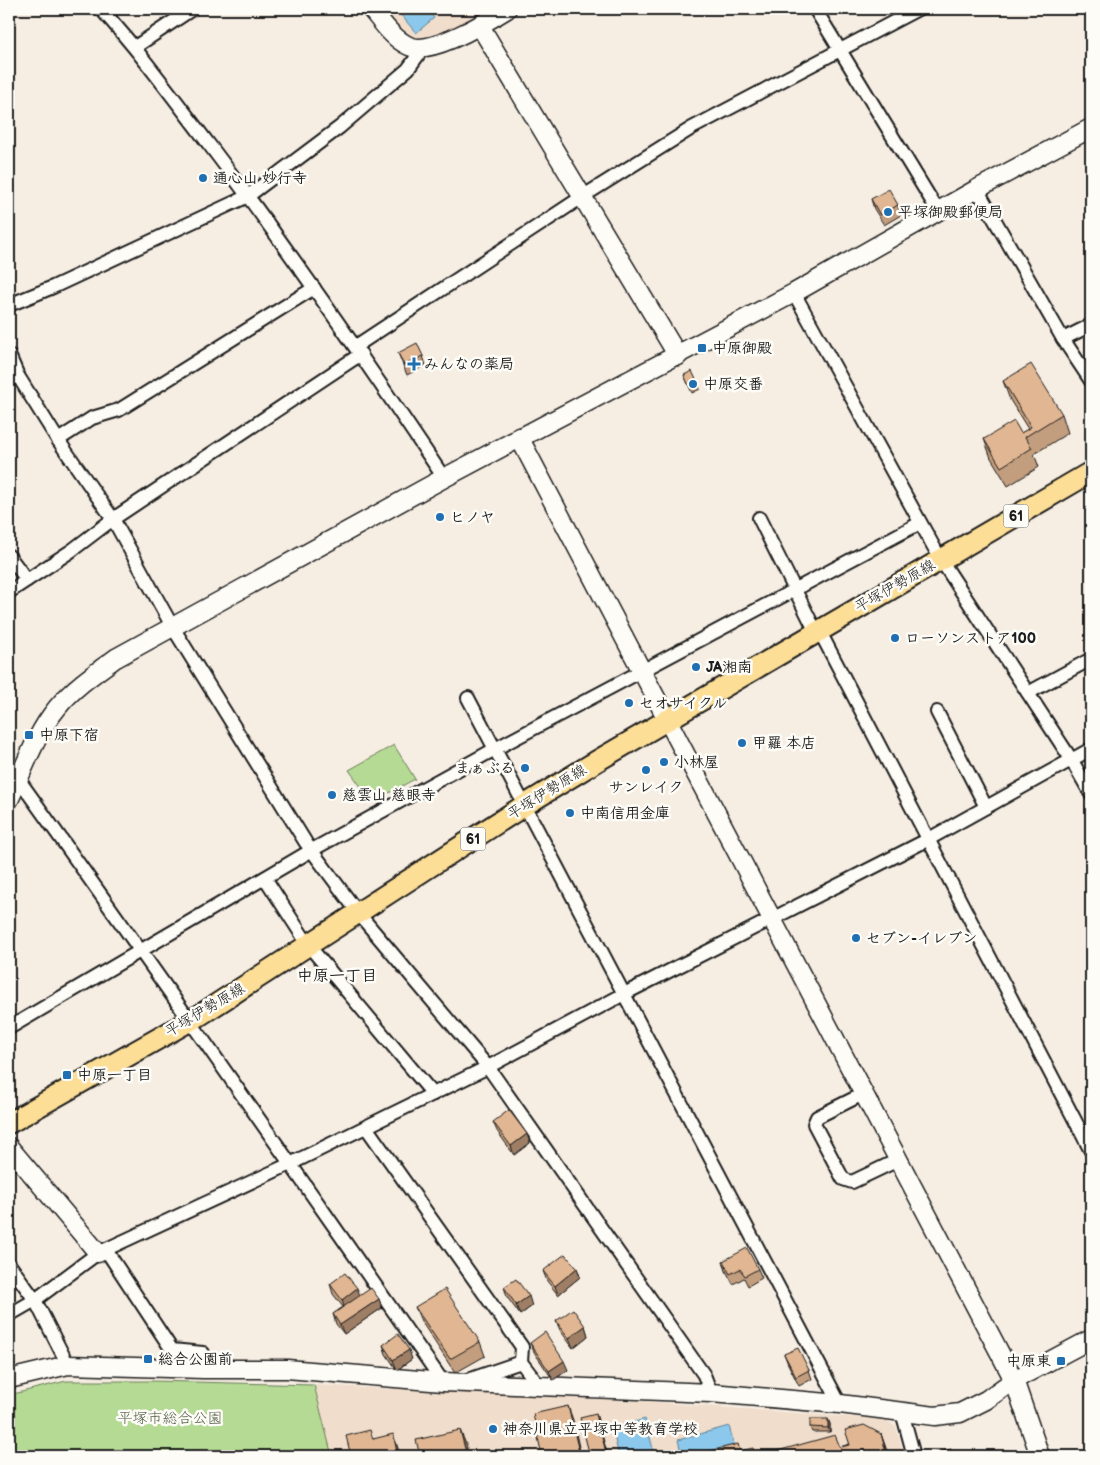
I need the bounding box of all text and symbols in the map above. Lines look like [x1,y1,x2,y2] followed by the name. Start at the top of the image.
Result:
[213,169,307,188] place label: 通心山 妙行寺
[197,172,209,184] marker: 通心山 妙行寺
[898,203,1003,222] place label: 平塚御殿郵便局
[882,206,894,218] marker: 平塚御殿郵便局
[712,339,772,358] place label: 中原御殿
[696,342,708,354] marker: 中原御殿
[424,355,514,374] place label: みんなの薬局
[408,358,420,370] marker: みんなの薬局
[703,375,763,394] place label: 中原交番
[687,378,699,390] marker: 中原交番
[1004,504,1028,528] road number: 61
[450,508,495,527] place label: ヒノヤ
[434,511,446,523] marker: ヒノヤ
[851,555,939,617] street label: 平塚伊勢原線
[905,629,1036,648] place label: ローソンストア100
[889,632,901,644] marker: ローソンストア100
[706,658,752,677] place label: JA湘南
[690,661,702,673] marker: JA湘南
[639,694,727,713] place label: セオサイクル
[623,697,635,709] marker: セオサイクル
[39,726,99,745] place label: 中原下宿
[23,729,35,741] marker: 中原下宿
[752,734,816,753] place label: 甲羅 本店
[736,737,748,749] marker: 甲羅 本店
[674,753,719,772] place label: 小林屋
[658,756,670,768] marker: 小林屋
[455,759,515,778] place label: まぁぶる
[504,760,590,824] street label: 平塚伊勢原線
[519,762,531,774] marker: まぁぶる
[640,764,652,776] marker: サンレイク
[609,778,683,797] place label: サンレイク
[342,786,436,805] place label: 慈雲山 慈眼寺
[326,789,338,801] marker: 慈雲山 慈眼寺
[580,804,670,823] place label: 中南信用金庫
[564,807,576,819] marker: 中南信用金庫
[460,828,486,851] road number: 61
[866,929,977,948] place label: セブン-イレブン
[850,932,862,944] marker: セブン-イレブン
[297,967,377,986] district label: 中原一丁目
[162,979,248,1041] street label: 平塚伊勢原線
[77,1066,152,1085] place label: 中原一丁目
[61,1069,73,1081] marker: 中原一丁目
[158,1350,233,1369] place label: 総合公園前
[1006,1352,1051,1371] place label: 中原東
[142,1353,154,1365] marker: 総合公園前
[1055,1355,1067,1367] marker: 中原東
[117,1409,223,1428] park label: 平塚市総合公園
[503,1420,698,1439] place label: 神奈川県立平塚中等教育学校
[487,1423,499,1435] marker: 神奈川県立平塚中等教育学校

